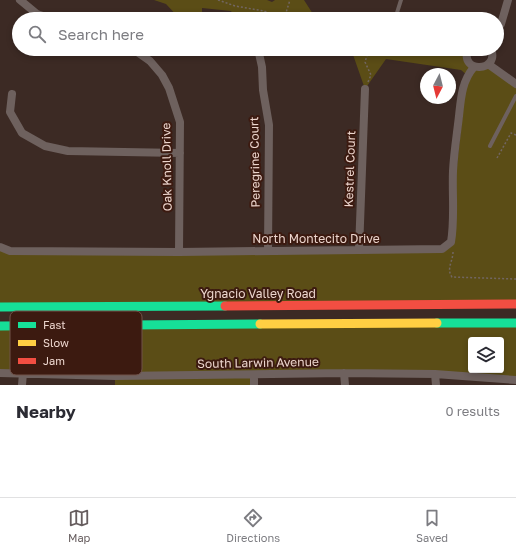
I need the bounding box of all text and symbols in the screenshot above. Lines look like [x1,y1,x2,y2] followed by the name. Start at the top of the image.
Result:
[12,12,504,56] search box
[26,23,48,45] icon: search
[58,25,144,43] text: Search here
[420,68,456,104] north arrow
[246,116,263,208] street label: Peregrine Court
[158,122,175,211] street label: Oak Knoll Drive
[341,130,358,208] street label: Kestrel Court
[252,231,380,246] street label: North Montecito Drive
[200,286,316,301] street label: Ygnacio Valley Road
[10,311,142,375] legend
[43,318,66,331] text: Fast
[43,336,69,349] text: Slow
[468,337,504,373] map controls
[468,337,504,373] button: layers
[43,354,65,367] text: Jam
[197,354,319,371] street label: South Larwin Avenue
[16,401,76,422] text: Nearby
[445,403,500,419] text: 0 results
[68,507,90,544] tab: Map
[226,507,280,544] tab: Directions
[416,507,448,544] tab: Saved

